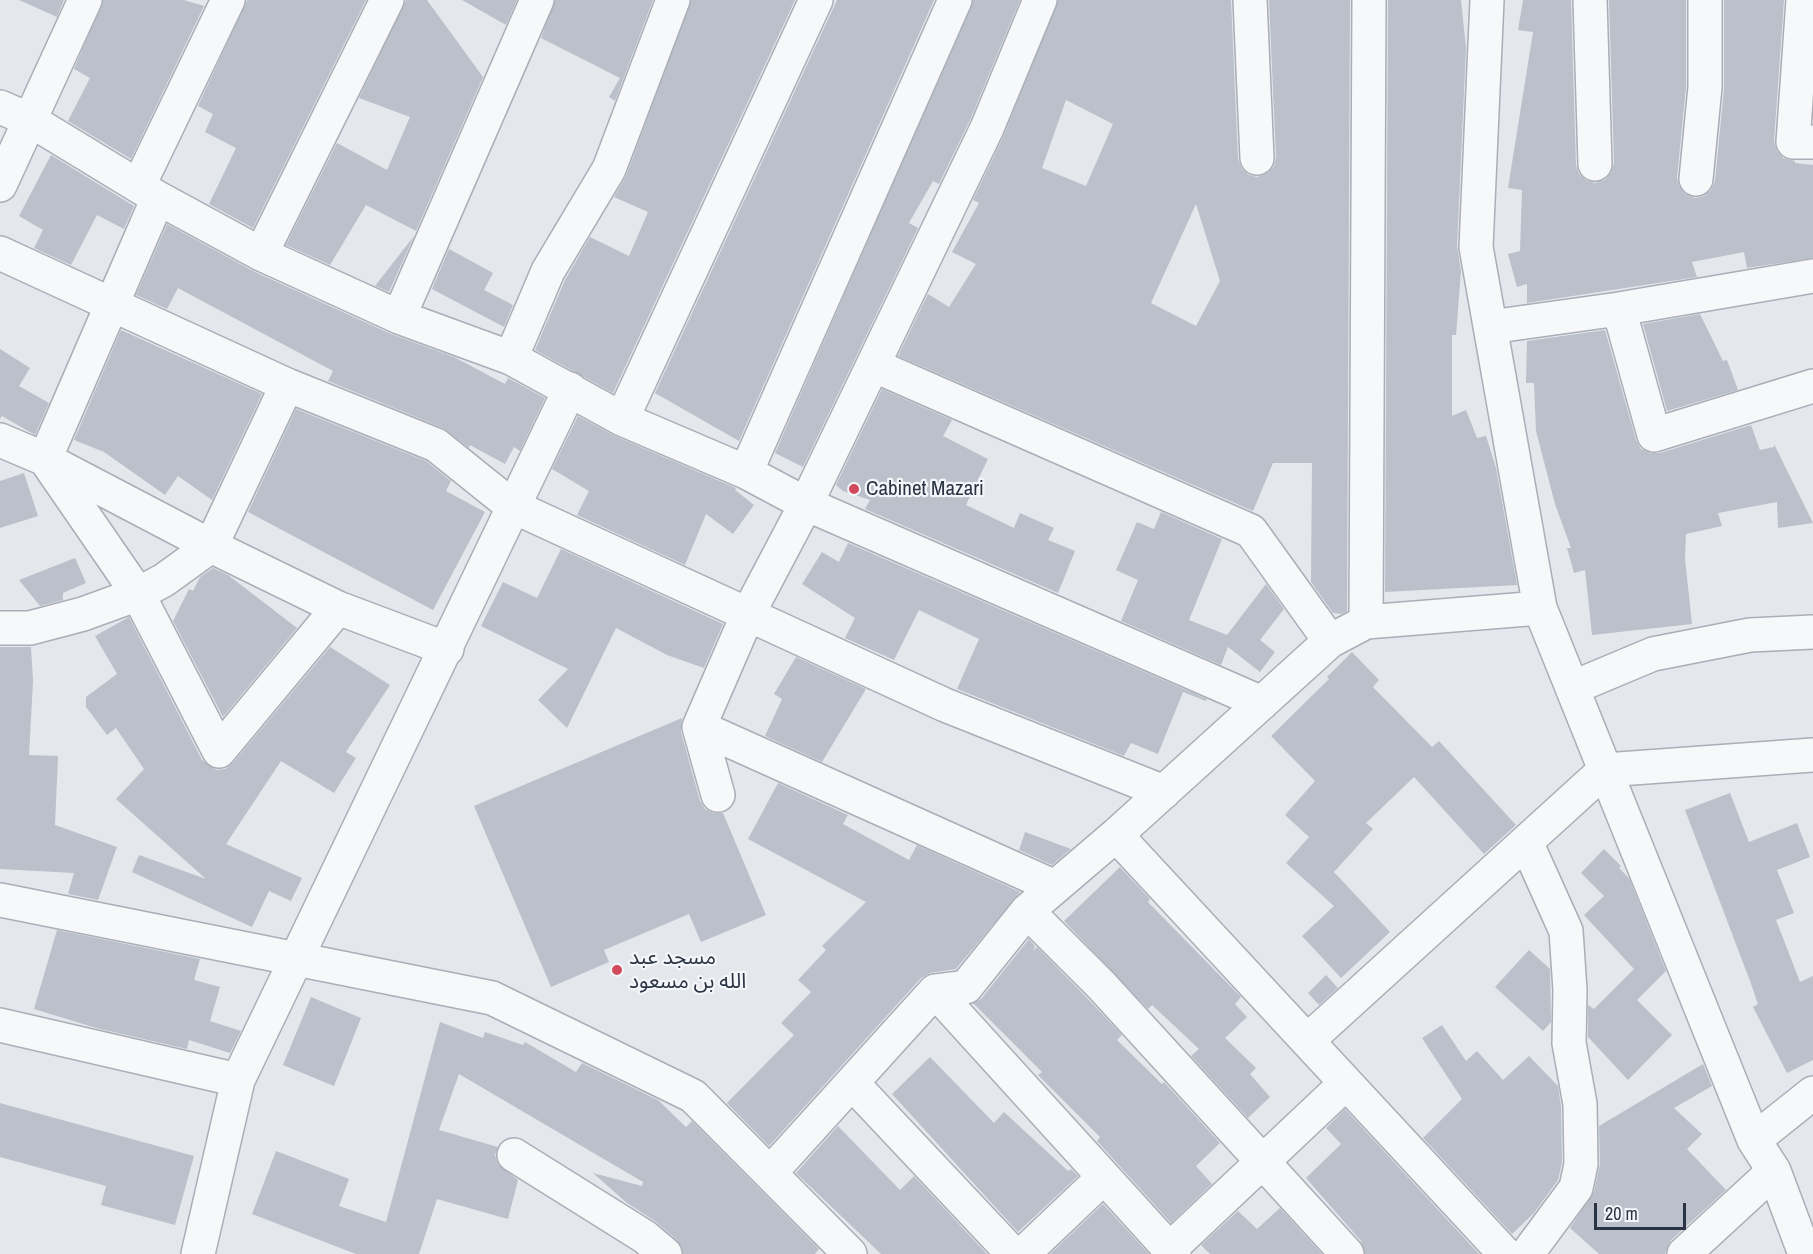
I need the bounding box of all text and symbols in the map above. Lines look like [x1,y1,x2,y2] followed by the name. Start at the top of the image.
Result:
[866,476,984,502] place label: Cabinet Mazari
[847,482,861,496] marker: Cabinet Mazari
[629,945,746,995] place label: مسجد عبد الله بن مسعود
[610,963,624,977] marker: مسجد عبد الله بن مسعود
[1597,1191,1688,1229] scale bar
[1605,1201,1638,1226] text: 20 m

